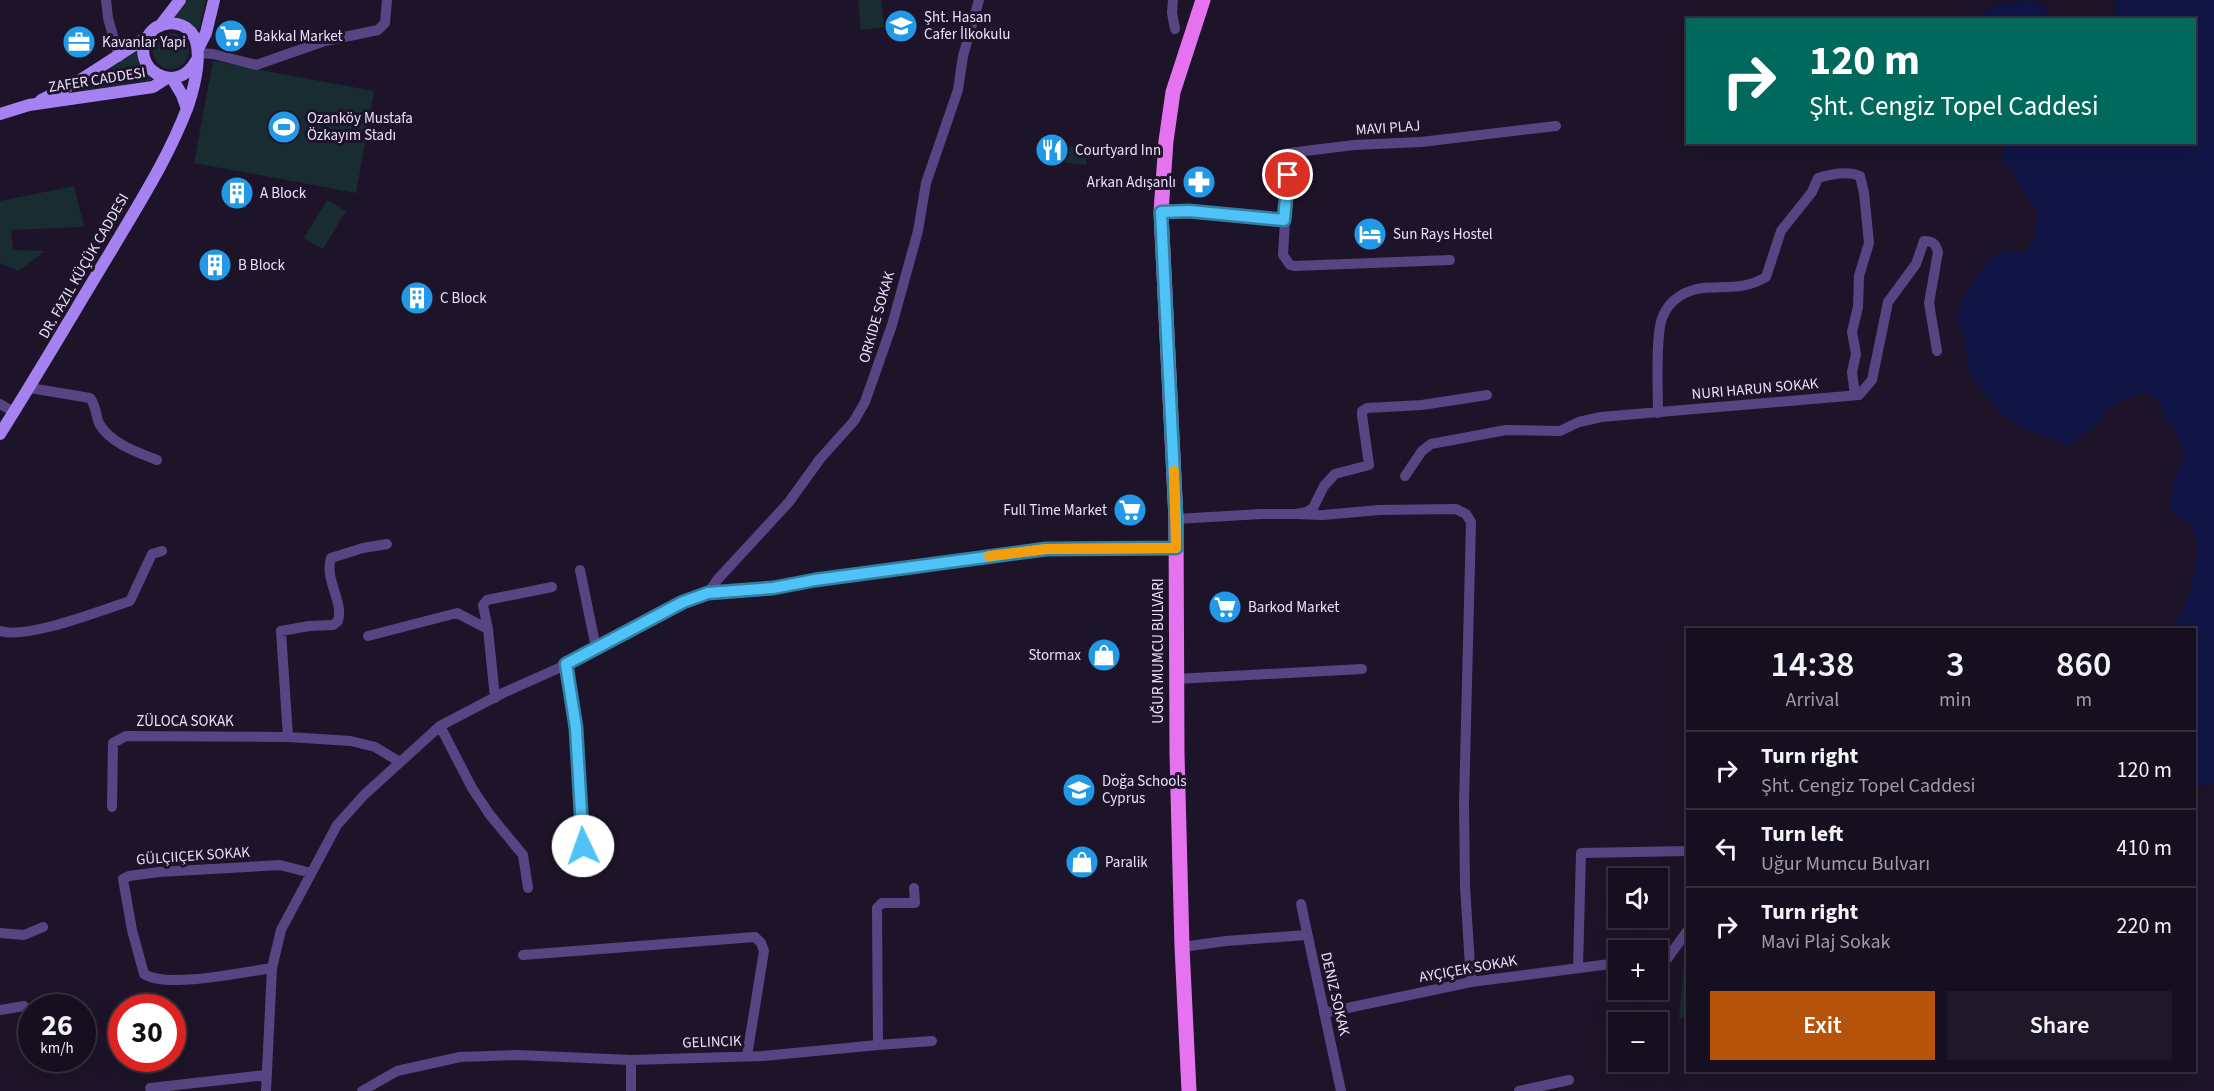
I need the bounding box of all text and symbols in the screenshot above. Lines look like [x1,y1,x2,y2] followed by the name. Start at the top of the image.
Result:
[924,7,1010,45] place label: Şht. Hasan Cafer İlkokulu
[883,8,919,44] school or university icon: Şht. Hasan Cafer İlkokulu
[213,18,249,54] supermarket icon: Bakkal Market
[61,24,97,60] office icon: Kavanlar Yapi
[254,26,343,47] place label: Bakkal Market
[1809,31,1920,91] text: 120 m
[102,32,186,53] place label: Kavanlar Yapi
[1710,42,1788,120] icon: right
[47,62,147,98] street label: ZAFER CADDESI
[1809,87,2099,126] text: Şht. Cengiz Topel Caddesi
[307,108,413,146] place label: Ozanköy Mustafa Özkayım Stadı
[266,109,302,145] sports icon: Ozanköy Mustafa Özkayım Stadı
[1355,115,1421,141] street label: MAVI PLAJ
[1034,132,1070,168] restaurant icon: Courtyard Inn
[1075,140,1161,161] place label: Courtyard Inn
[1262,149,1313,200] pin
[1271,158,1304,191] icon: arrive
[1181,164,1217,200] pharmacy icon: Arkan Adışanlı
[1087,172,1176,193] place label: Arkan Adışanlı
[219,175,255,211] building icon: A Block
[260,183,307,204] place label: A Block
[34,189,134,343] street label: DR. FAZIL KÜÇÜK CADDESI
[1352,216,1388,252] hotel icon: Sun Rays Hostel
[1393,224,1493,245] place label: Sun Rays Hostel
[197,247,233,283] building icon: B Block
[238,255,285,276] place label: B Block
[854,268,900,365] street label: ORKIDE SOKAK
[399,280,435,316] building icon: C Block
[440,288,487,309] place label: C Block
[1691,373,1819,405] street label: NURI HARUN SOKAK
[1112,492,1148,528] supermarket icon: Full Time Market
[1003,500,1107,521] place label: Full Time Market
[1148,578,1169,724] street label: UĞUR MUMCU BULVARI
[1207,589,1243,625] supermarket icon: Barkod Market
[1248,597,1339,618] place label: Barkod Market
[1086,637,1122,673] shop icon: Stormax
[1771,639,1854,690] text: 14:38
[1946,639,1964,690] text: 3
[2056,639,2111,690] text: 860
[1028,645,1081,666] place label: Stormax
[1786,686,1839,714] text: Arrival
[1939,686,1971,714] text: min
[2075,686,2092,714] text: m
[136,711,234,732] street label: ZÜLOCA SOKAK
[1761,740,1858,772] text: Turn right
[1710,754,1743,787] icon: right
[2117,754,2172,786] text: 120 m
[1102,771,1187,809] place label: Doğa Schools Cyprus
[1061,772,1097,808] school or university icon: Doğa Schools Cyprus
[1761,772,1976,800] text: Şht. Cengiz Topel Caddesi
[551,814,615,878] position arrow
[1761,818,1843,850] text: Turn left
[1710,832,1743,865] icon: left
[2117,832,2172,864] text: 410 m
[136,842,251,870] street label: GÜLÇIIÇEK SOKAK
[1064,844,1100,880] shop icon: Paralik
[1761,850,1930,878] text: Uğur Mumcu Bulvarı
[1105,852,1148,873] place label: Paralik
[1608,868,1668,1072] map controls
[1608,868,1668,928] button: sound
[1761,896,1858,928] text: Turn right
[1710,910,1743,943] icon: right
[2117,910,2172,942] text: 220 m
[1761,928,1891,956] text: Mavi Plaj Sokak
[1608,940,1668,1000] button: +
[1315,950,1355,1038] street label: DENIZ SOKAK
[1417,950,1519,988] street label: AYÇIÇEK SOKAK
[1710,991,1935,1060] button: Exit
[1947,991,2172,1060] button: Share
[108,994,186,1072] speed limit sign: 30
[41,1004,73,1047] text: 26
[1608,1012,1668,1072] button: −
[682,1030,742,1054] street label: GELINCIK
[40,1038,74,1059] text: km/h

